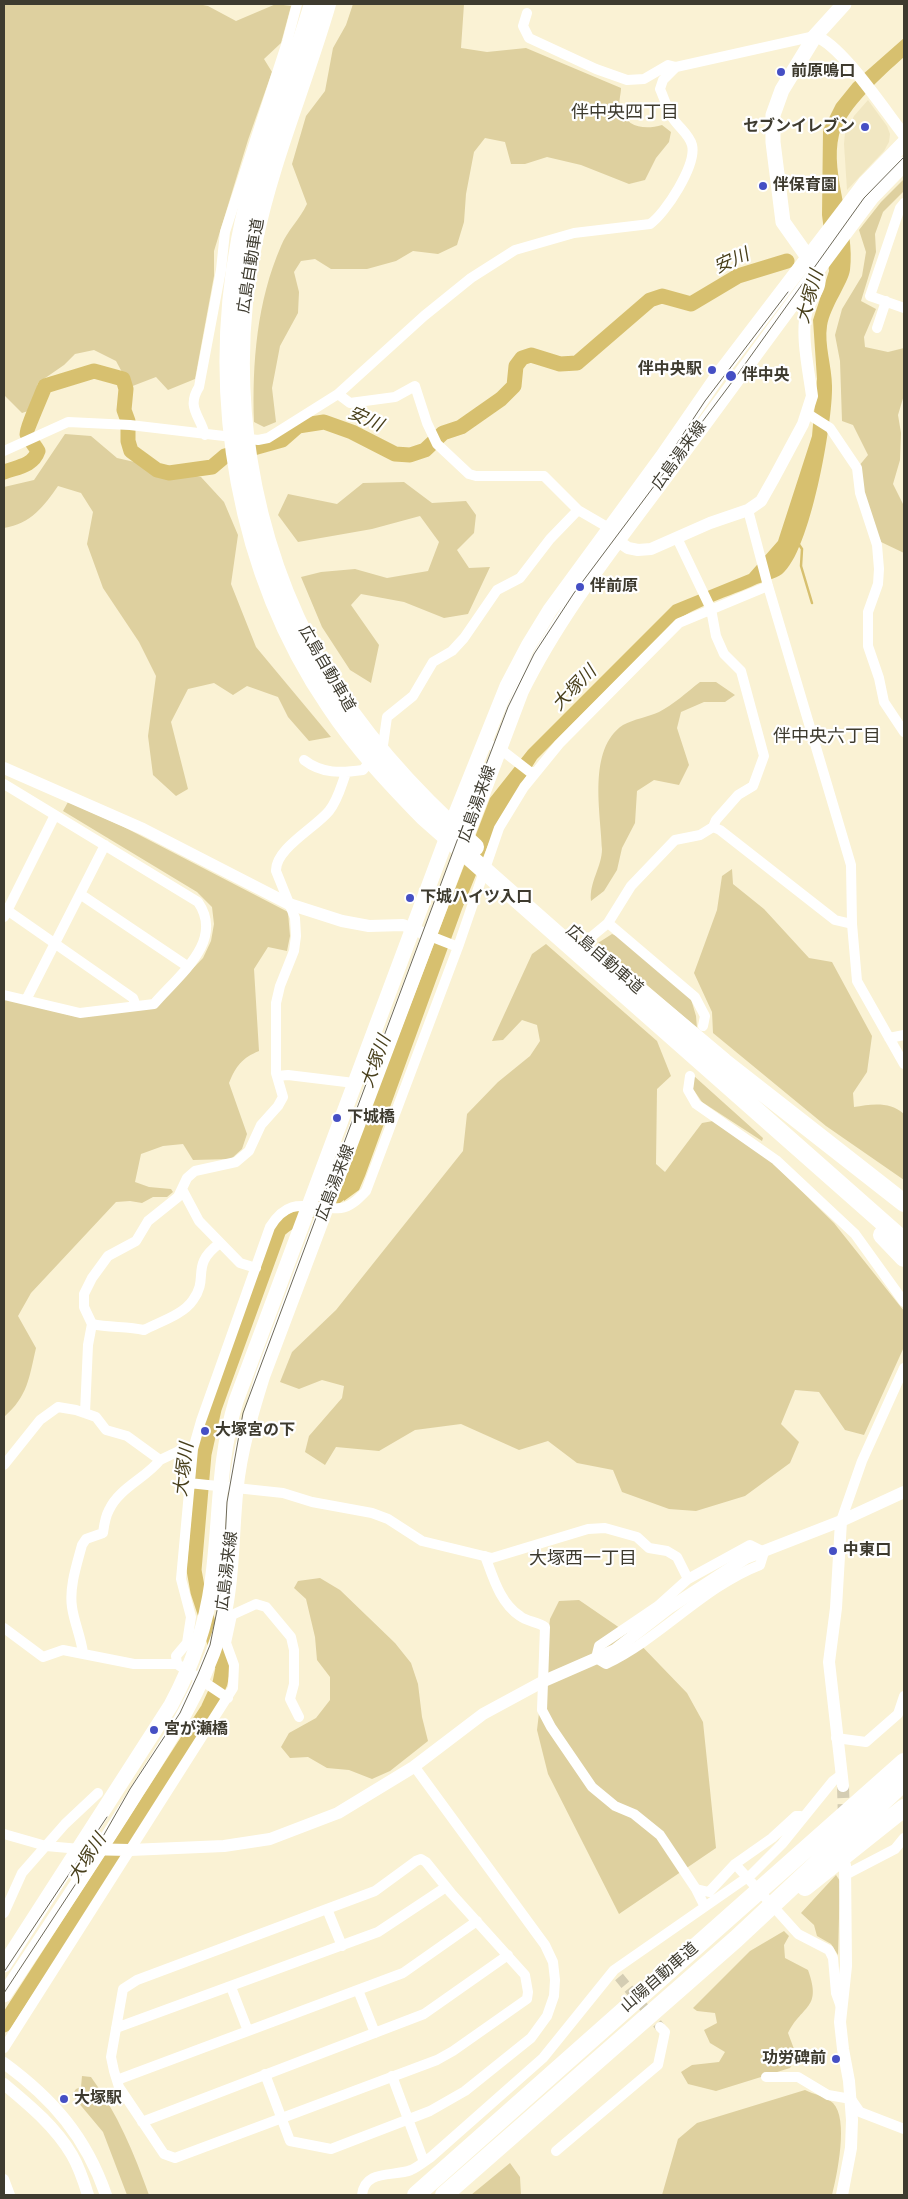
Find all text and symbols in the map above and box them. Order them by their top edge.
place label: 前原鳴口 [791,62,855,82]
marker: 前原鳴口 [775,66,787,78]
district label: 伴中央四丁目 [571,103,679,125]
place label: セブンイレブン [743,117,855,137]
marker: セブンイレブン [859,121,871,133]
place label: 伴保育園 [773,176,837,196]
marker: 伴保育園 [757,180,769,192]
street label: 広島自動車道 [235,217,269,315]
water label: 安川 [711,245,753,279]
water label: 大塚川 [793,268,829,326]
place label: 伴中央駅 [638,360,702,380]
marker: 伴中央駅 [706,364,718,376]
place label: 伴中央 [742,366,790,386]
marker: 伴中央 [724,369,738,383]
water label: 安川 [344,403,386,437]
street label: 広島湯来線 [649,418,711,494]
place label: 伴前原 [590,577,638,597]
marker: 伴前原 [574,581,586,593]
street label: 広島自動車道 [294,623,358,715]
water label: 大塚川 [548,662,602,716]
district label: 伴中央六丁目 [773,727,881,749]
street label: 広島湯来線 [455,763,501,845]
place label: 下城ハイツ入口 [420,888,532,908]
marker: 下城ハイツ入口 [404,892,416,904]
street label: 広島自動車道 [561,921,647,999]
water label: 大塚川 [358,1033,396,1091]
place label: 下城橋 [347,1108,395,1128]
marker: 下城橋 [331,1112,343,1124]
street label: 広島湯来線 [313,1142,359,1224]
place label: 大塚宮の下 [215,1421,295,1441]
marker: 大塚宮の下 [199,1425,211,1437]
water label: 大塚川 [171,1442,199,1498]
street label: 広島湯来線 [214,1530,242,1612]
place label: 中東口 [843,1541,891,1561]
marker: 中東口 [827,1545,839,1557]
district label: 大塚西一丁目 [529,1549,637,1571]
place label: 宮が瀬橋 [164,1720,228,1740]
marker: 宮が瀬橋 [148,1724,160,1736]
water label: 大塚川 [64,1830,112,1888]
street label: 山陽自動車道 [617,1939,703,2017]
place label: 功労碑前 [762,2049,826,2069]
marker: 功労碑前 [830,2053,842,2065]
place label: 大塚駅 [74,2089,122,2109]
marker: 大塚駅 [58,2093,70,2105]

